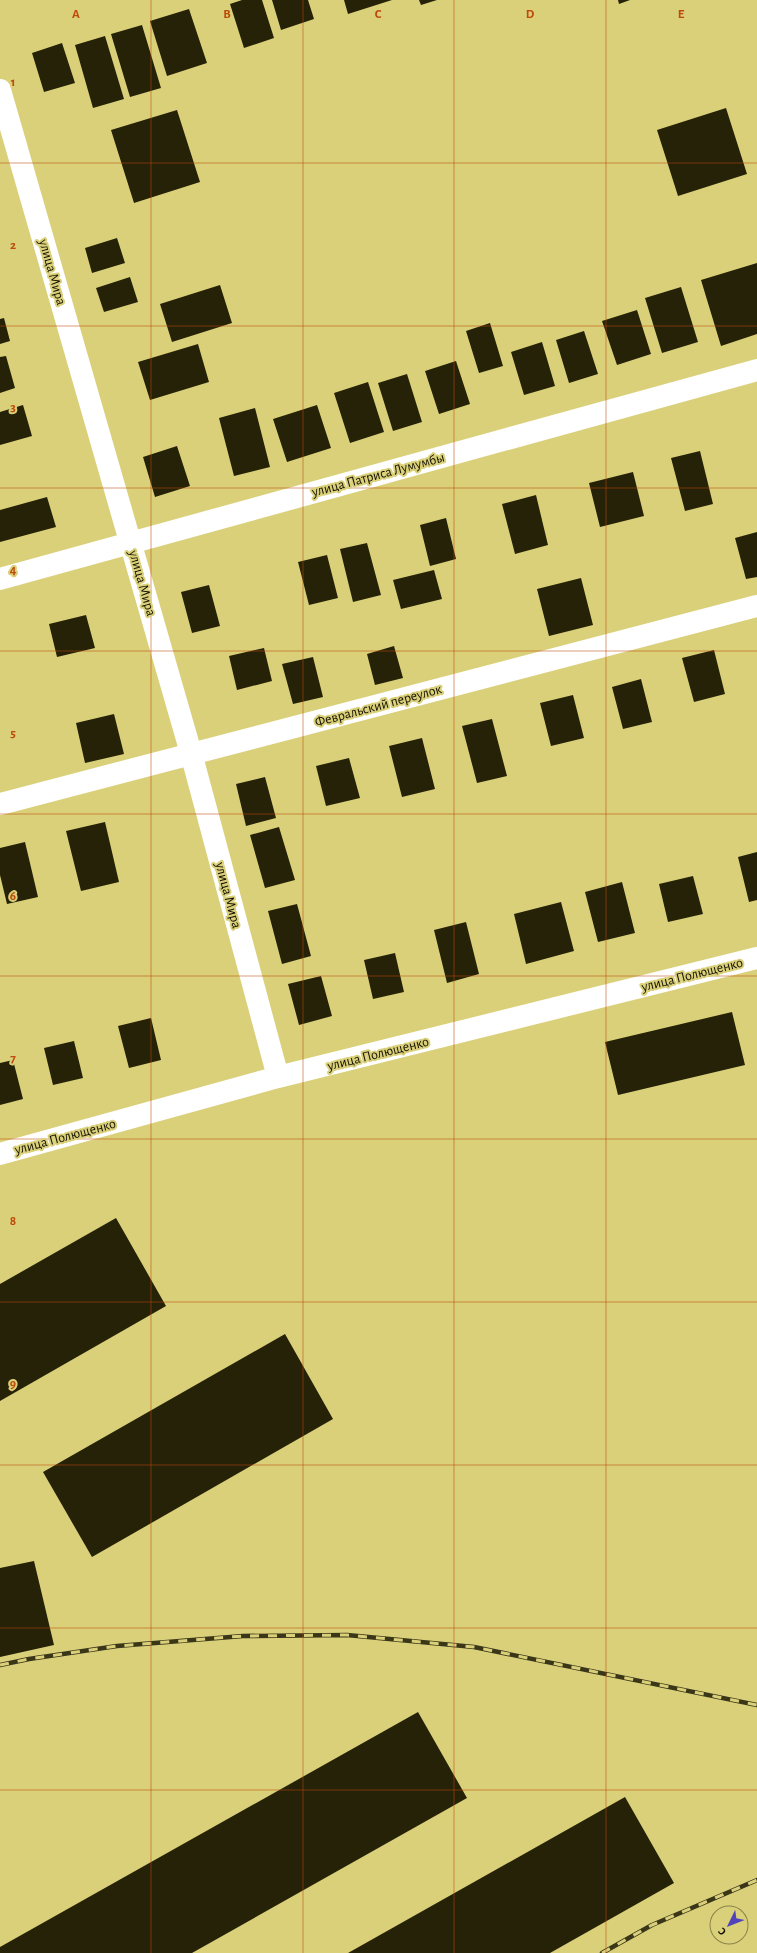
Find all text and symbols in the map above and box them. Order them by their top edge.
text: A [72,8,80,21]
text: B [223,8,231,21]
text: C [375,8,382,21]
text: D [526,8,535,21]
text: E [678,8,685,21]
text: 1 [11,76,15,89]
street label: улица Мира [36,237,68,307]
text: 2 [10,239,16,252]
text: 3 [10,401,16,414]
street label: улица Патриса Лумумбы [309,451,446,500]
street label: улица Мира [126,548,158,618]
text: 4 [10,564,17,577]
street label: Февральский переулок [313,682,444,730]
text: 5 [10,727,16,740]
street label: улица Мира [212,860,244,930]
text: 6 [10,890,16,903]
street label: улица Полющенко [639,956,745,995]
street label: улица Полющенко [325,1035,431,1074]
text: 7 [10,1052,16,1065]
street label: улица Полющенко [12,1117,118,1157]
text: 8 [10,1215,16,1228]
text: 9 [10,1378,16,1391]
north arrow [709,1905,749,1945]
text: С [716,1925,728,1937]

